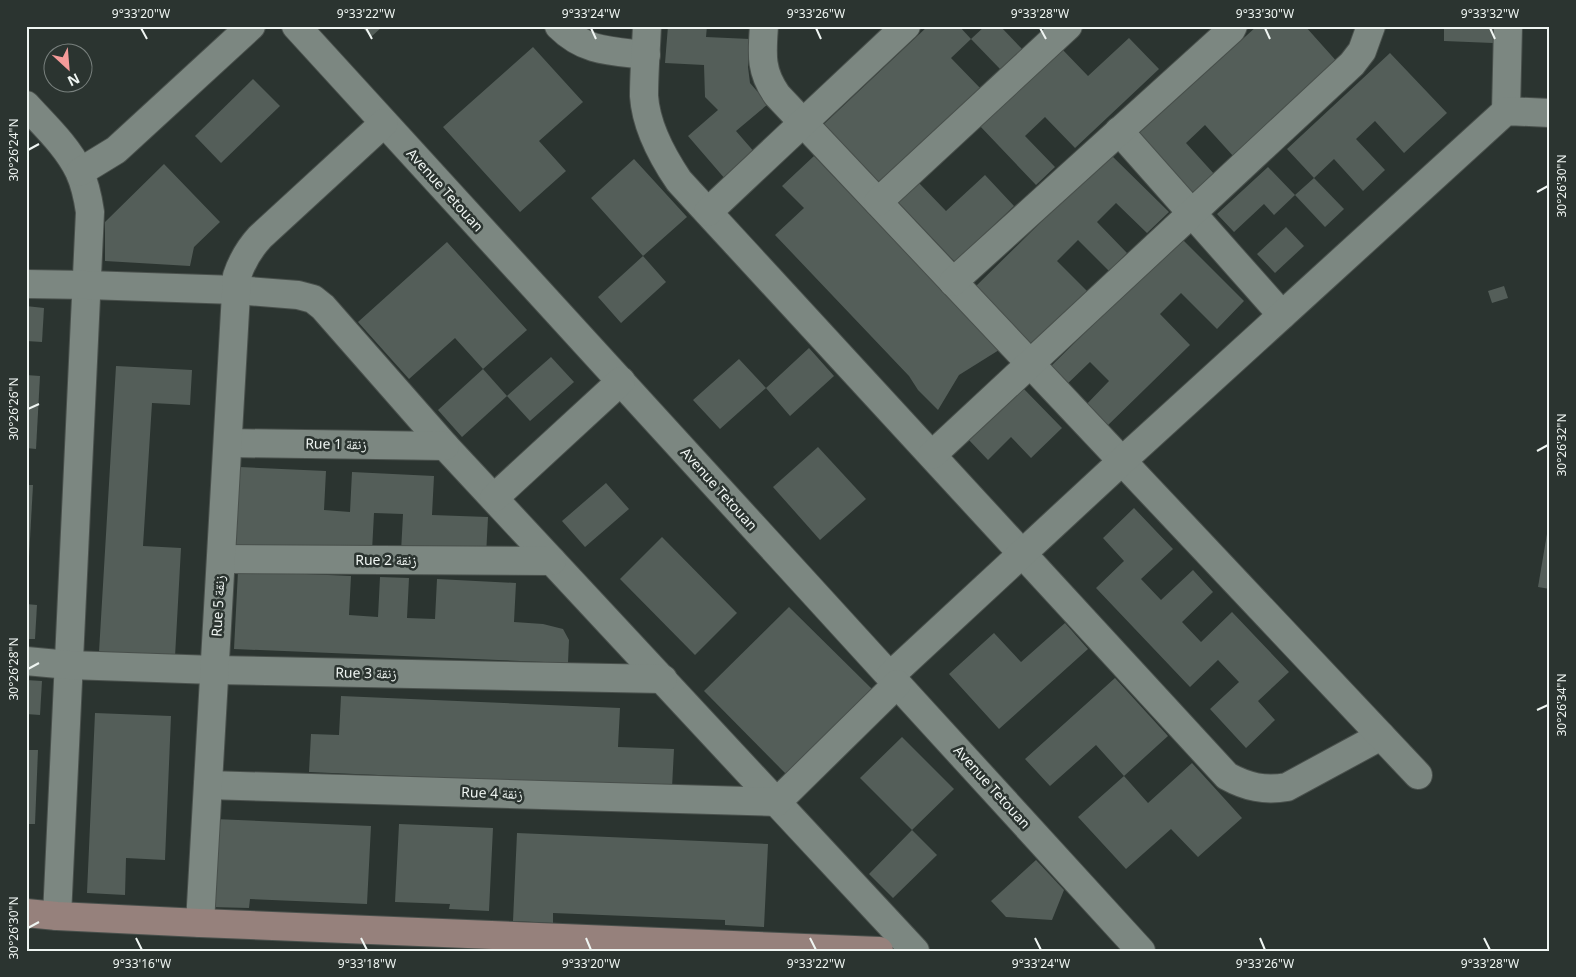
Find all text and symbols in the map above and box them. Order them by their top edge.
text: 9°33'20"W [112,5,170,22]
text: 9°33'22"W [337,5,395,22]
text: 9°33'24"W [562,5,620,22]
text: 9°33'26"W [787,5,845,22]
text: 9°33'28"W [1011,5,1069,22]
text: 9°33'30"W [1236,5,1294,22]
text: 9°33'32"W [1461,5,1519,22]
north arrow [42,42,92,92]
text: N [65,69,83,91]
text: 30°26'24"N [5,118,22,182]
street label: Avenue Tetouan [403,144,488,235]
text: 30°26'30"N [1553,154,1570,218]
text: 30°26'26"N [5,377,22,441]
text: 30°26'32"N [1553,413,1570,477]
street label: Rue 1 زنقة [305,433,367,454]
street label: Avenue Tetouan [677,443,762,534]
street label: Rue 2 زنقة [355,550,417,569]
street label: Rue 5 زنقة [206,575,229,637]
text: 30°26'28"N [5,637,22,701]
street label: Rue 3 زنقة [335,662,397,683]
text: 30°26'34"N [1553,673,1570,737]
street label: Avenue Tetouan [950,741,1035,832]
street label: Rue 4 زنقة [461,782,523,803]
text: 30°26'30"N [5,896,22,960]
text: 9°33'16"W [113,955,171,972]
text: 9°33'18"W [338,955,396,972]
text: 9°33'20"W [562,955,620,972]
text: 9°33'22"W [787,955,845,972]
text: 9°33'24"W [1012,955,1070,972]
text: 9°33'26"W [1236,955,1294,972]
text: 9°33'28"W [1461,955,1519,972]

